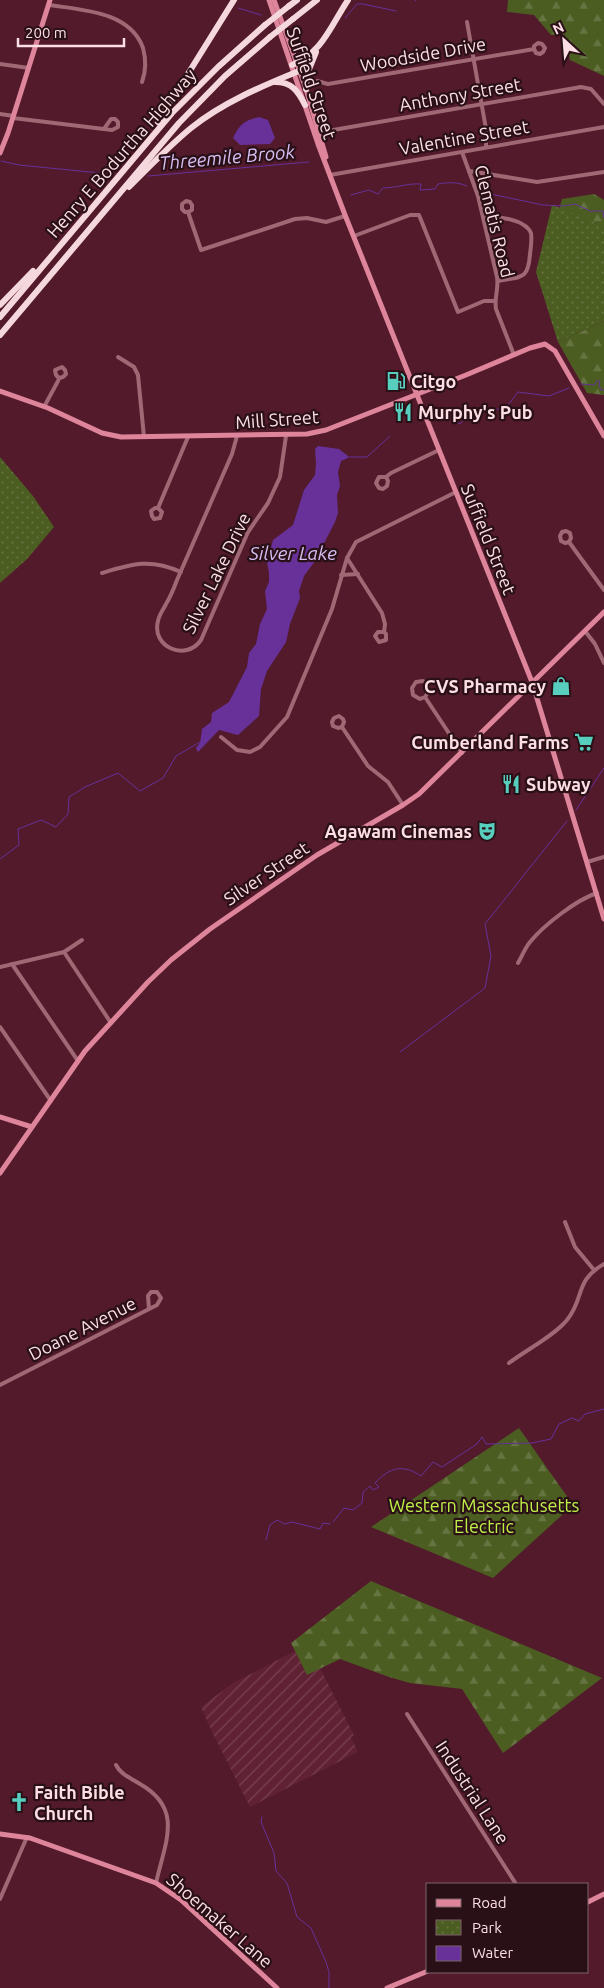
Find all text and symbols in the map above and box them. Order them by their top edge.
scale bar [18,15,124,47]
north arrow [539,15,589,65]
text: N [550,19,567,38]
text: 200 m [25,24,67,41]
street label: Suffield Street [283,24,341,142]
street label: Woodside Drive [359,33,487,75]
street label: Henry E Bodurtha Highway [42,64,200,241]
street label: Anthony Street [398,73,522,115]
street label: Valentine Street [398,116,530,158]
water label: Threemile Brook [158,140,296,174]
street label: Clematis Road [471,163,519,279]
fuel station icon: Citgo [385,370,407,392]
place label: Citgo [411,371,456,391]
restaurant icon: Murphy's Pub [392,401,414,423]
place label: Murphy's Pub [418,402,532,422]
street label: Mill Street [234,406,320,432]
street label: Suffield Street [458,481,520,597]
street label: Silver Lake Drive [178,509,254,637]
water label: Silver Lake [248,542,337,564]
shop icon: CVS Pharmacy [550,675,572,697]
place label: CVS Pharmacy [424,676,546,696]
supermarket icon: Cumberland Farms [573,731,595,753]
place label: Cumberland Farms [411,732,569,752]
restaurant icon: Subway [500,773,522,795]
place label: Subway [526,774,591,794]
theatre icon: Agawam Cinemas [476,820,498,842]
place label: Agawam Cinemas [325,821,472,841]
street label: Silver Street [220,837,312,909]
street label: Doane Avenue [25,1292,139,1364]
park label: Western Massachusetts Electric [389,1495,580,1536]
street label: Industrial Lane [432,1737,514,1847]
place label: Faith Bible Church [34,1782,125,1823]
church icon: Faith Bible Church [8,1791,30,1813]
street label: Shoemaker Lane [163,1869,277,1971]
legend [426,1883,589,1973]
text: Road [472,1894,507,1911]
text: Park [472,1919,502,1936]
text: Water [472,1944,513,1961]

